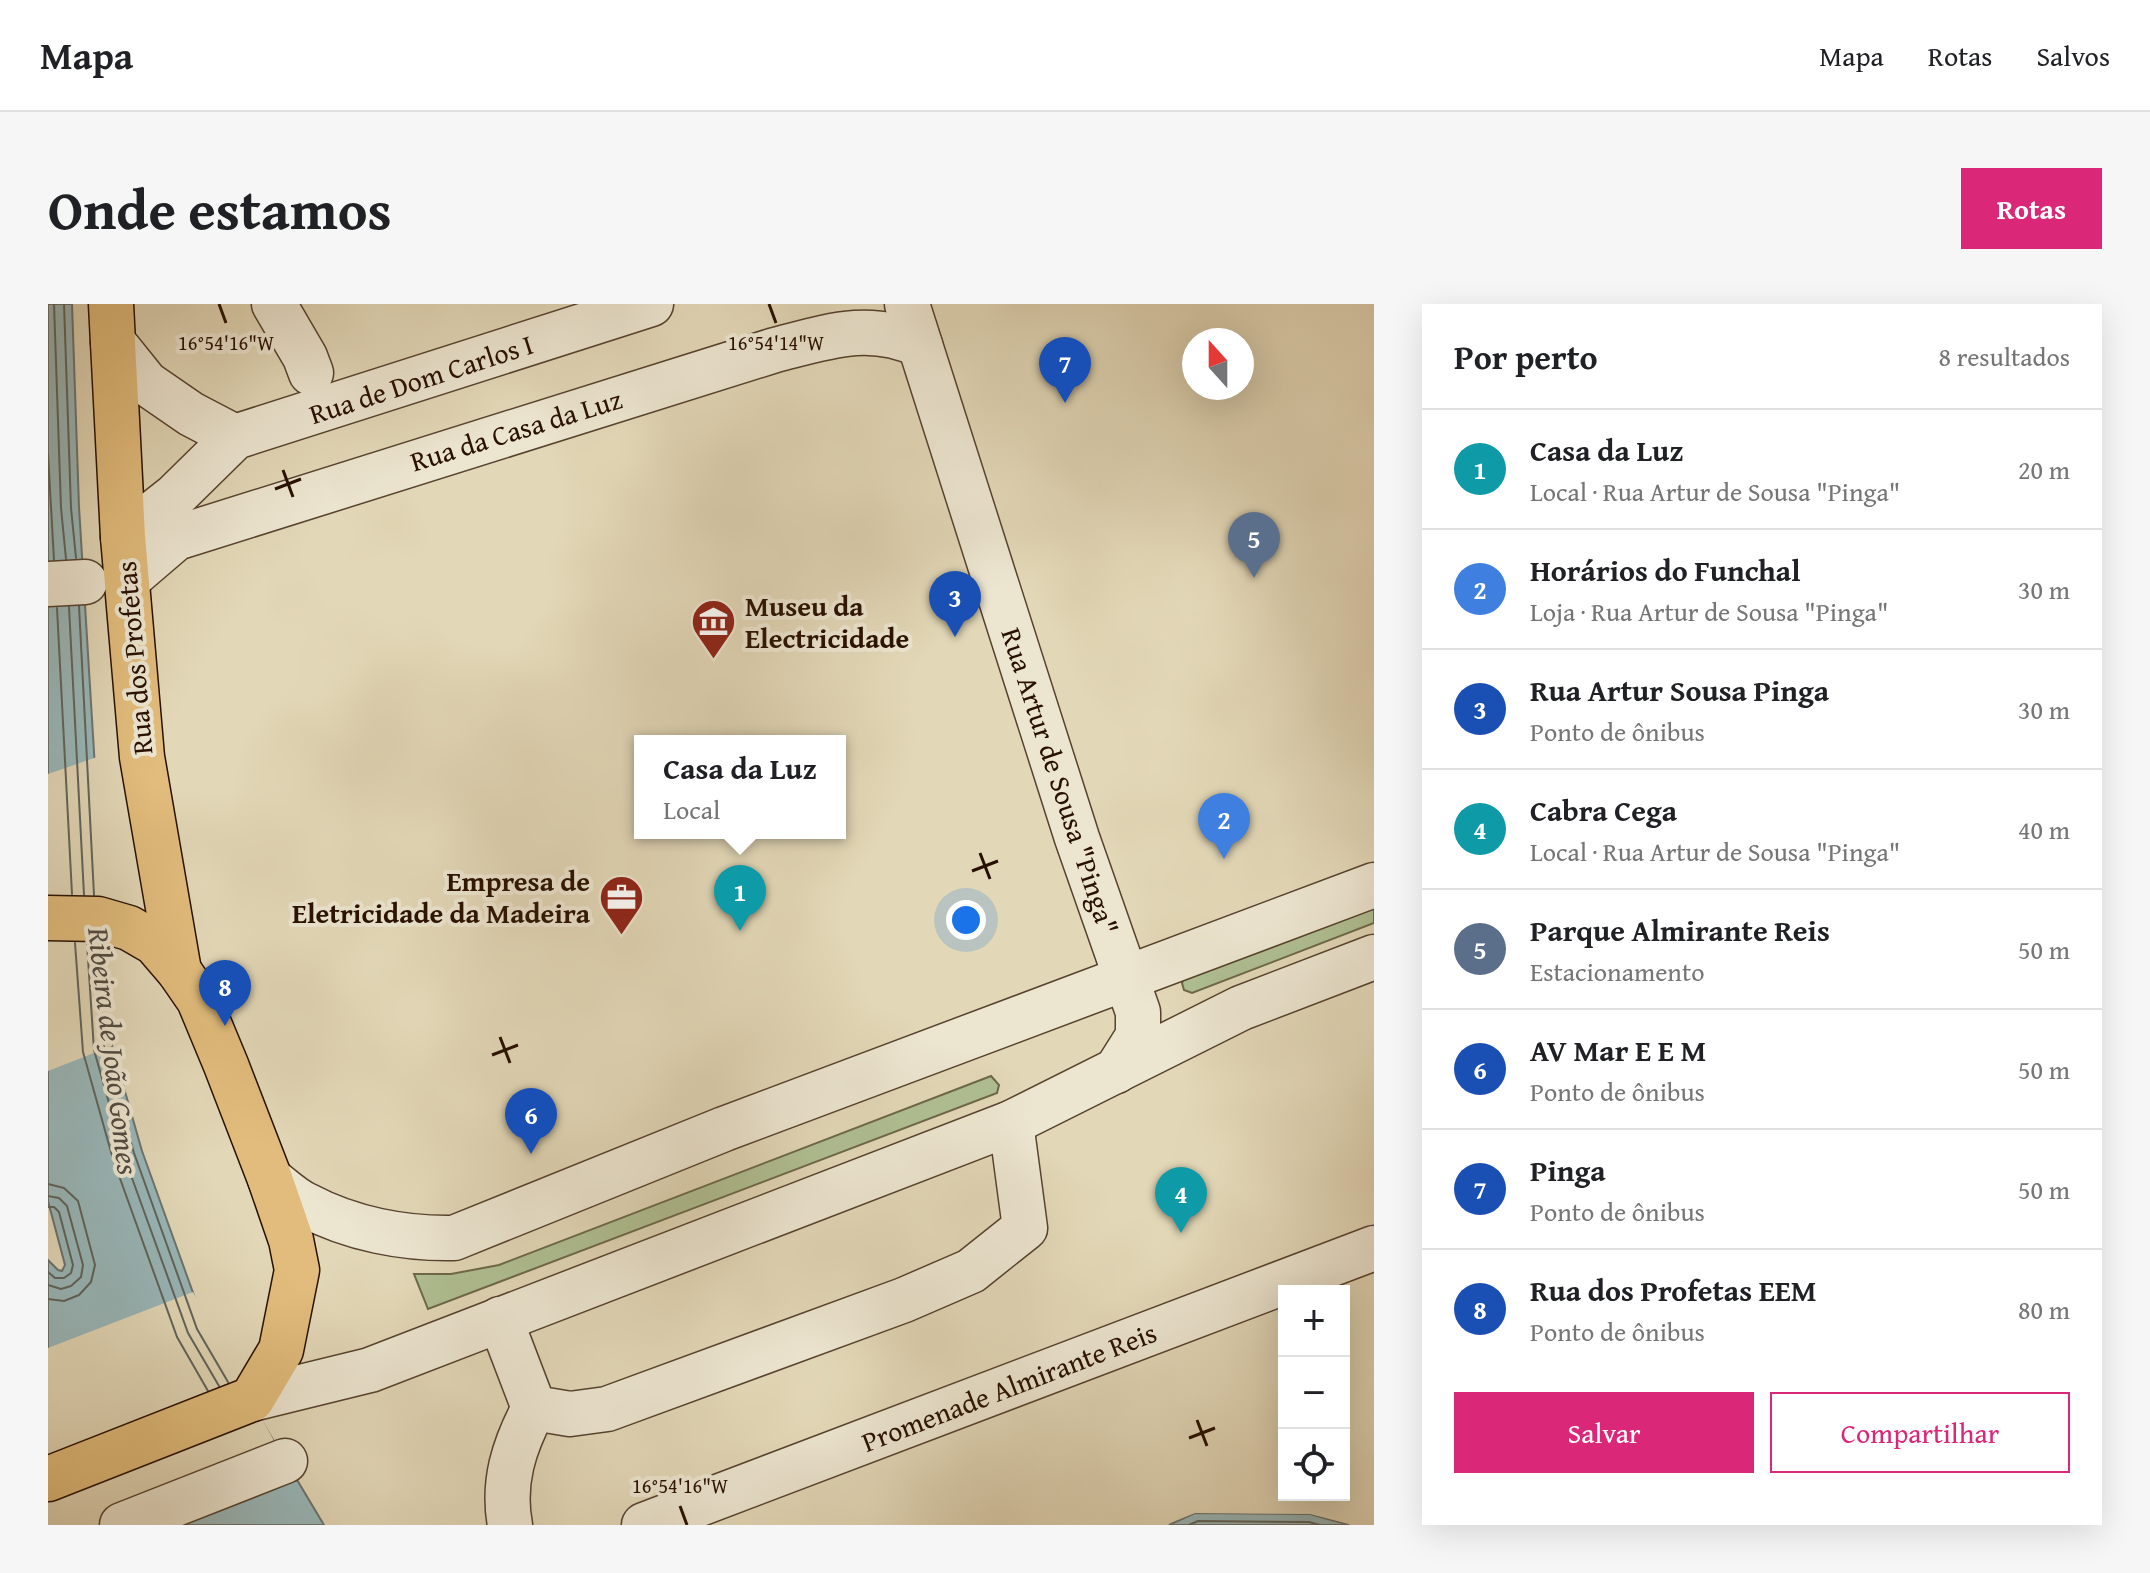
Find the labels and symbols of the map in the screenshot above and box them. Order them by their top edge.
street label: Rua de Dom Carlos I [304,323,538,434]
text: 16°54'16"W [178,328,274,357]
text: 16°54'14"W [728,328,824,357]
north arrow [1182,328,1254,400]
pin: 7 [1039,337,1091,403]
street label: Rua da Casa da Luz [405,378,627,481]
pin: 5 [1228,512,1280,578]
street label: Rua dos Profetas [105,560,162,756]
pin: 3 [929,571,981,637]
place label: Museu da Electricidade [745,585,909,658]
museum icon: Museu da Electricidade [690,598,738,661]
street label: Rua Artur de Sousa "Pinga" [992,622,1129,939]
pin: 2 [1198,793,1250,859]
place label: Empresa de Eletricidade da Madeira [292,860,591,933]
pin: 1 [714,865,766,931]
office icon: Empresa de Eletricidade da Madeira [597,873,645,936]
your location [946,900,986,940]
water label: Ribeira de João Gomes [77,924,151,1177]
pin: 8 [199,960,251,1026]
pin: 6 [505,1088,557,1154]
pin: 4 [1155,1167,1207,1233]
street label: Promenade Almirante Reis [855,1311,1162,1462]
text: 16°54'16"W [632,1471,728,1500]

